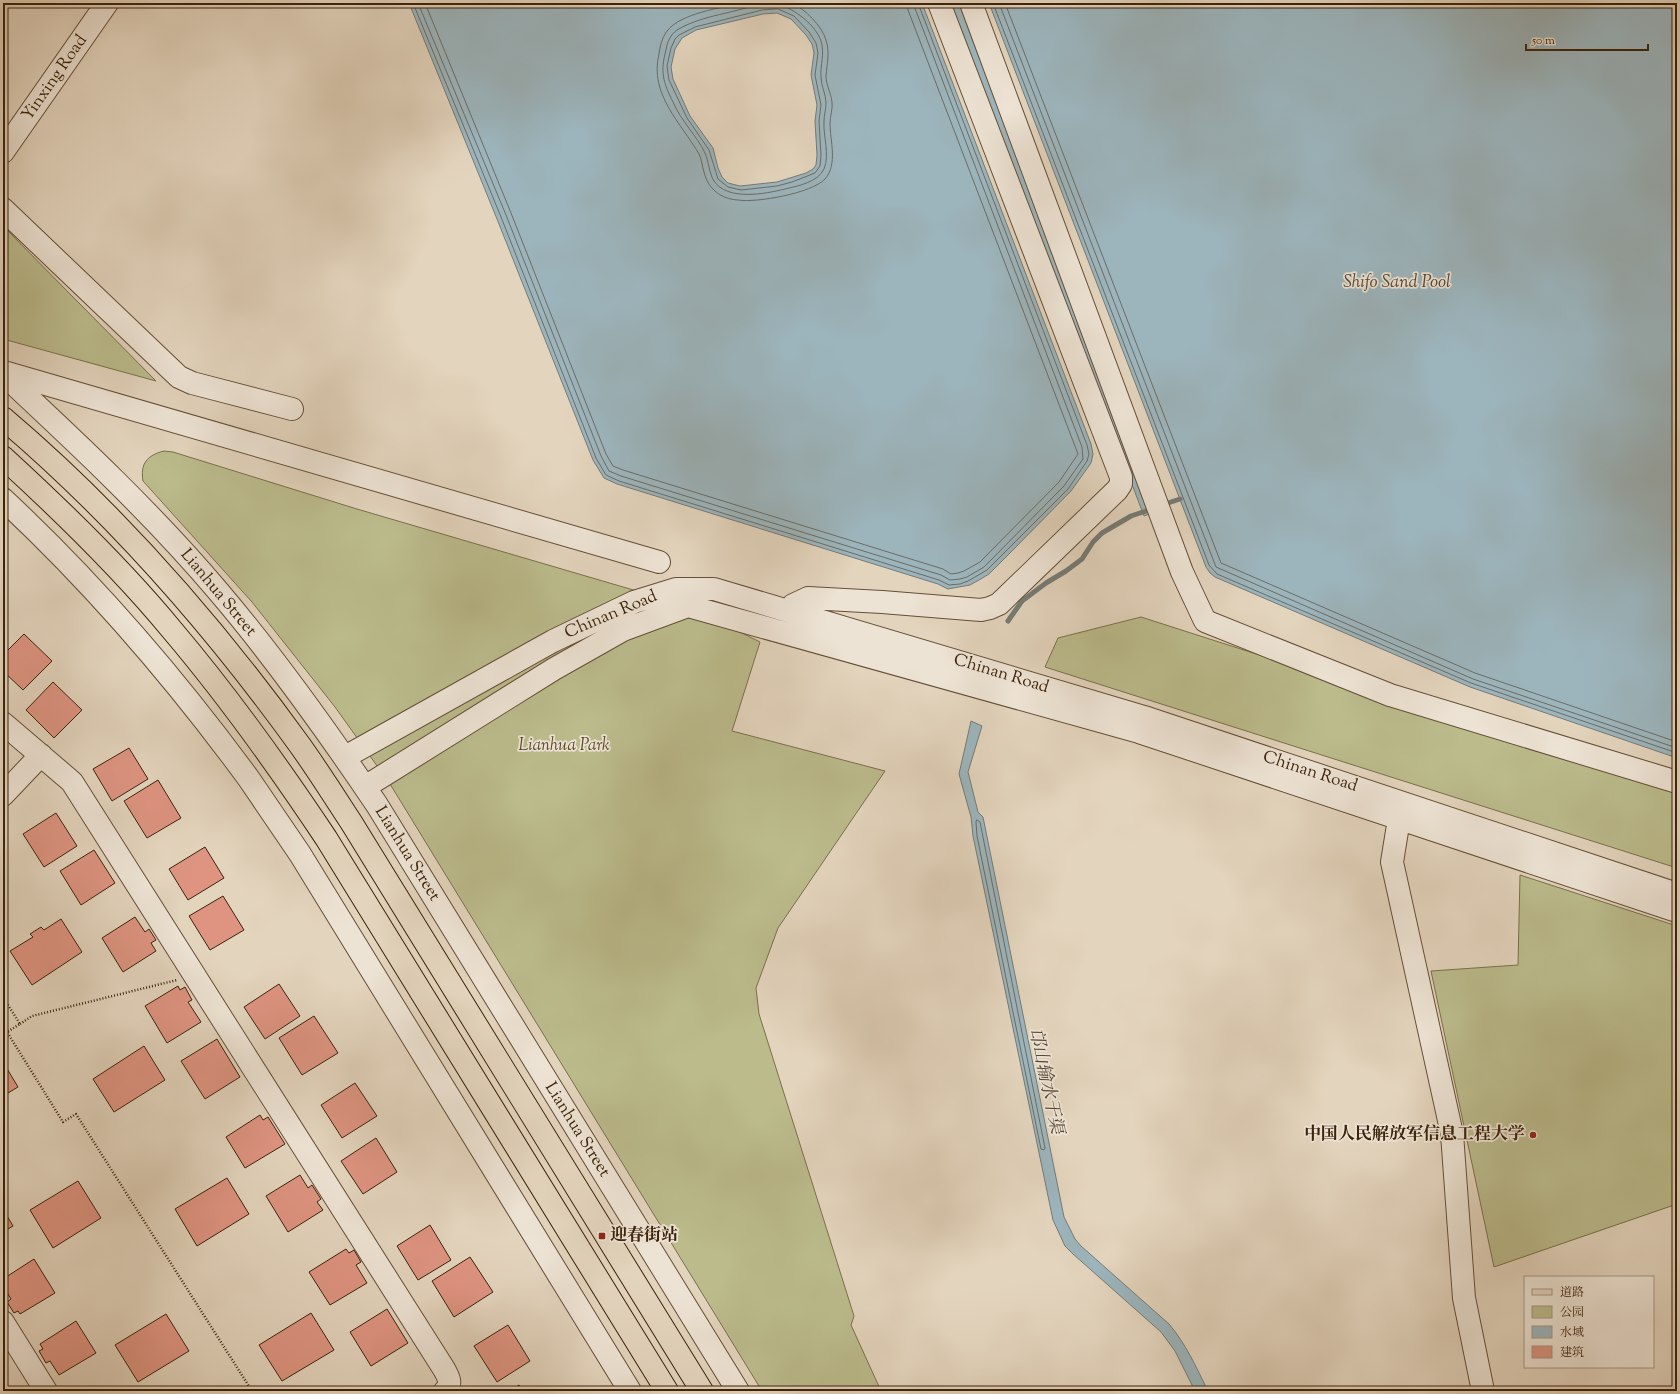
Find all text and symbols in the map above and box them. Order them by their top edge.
scale bar [1526,26,1648,52]
street label: Yinxing Road [16,30,94,126]
text: 50 m [1531,32,1555,50]
water label: Shifo Sand Pool [1343,270,1451,296]
street label: Lianhua Street [174,544,262,642]
street label: Chinan Road [561,585,661,645]
street label: Chinan Road [950,648,1052,700]
park label: Lianhua Park [518,734,610,758]
street label: Chinan Road [1260,745,1361,799]
street label: Lianhua Street [368,802,446,906]
water label: 邙山输水干渠 [1021,1025,1070,1139]
street label: Lianhua Street [538,1078,616,1182]
place label: 中国人民解放军信息工程大学 [1304,1123,1525,1147]
marker: 中国人民解放军信息工程大学 [1528,1130,1538,1140]
place label: 迎春街站 [610,1224,678,1248]
marker: 迎春街站 [597,1231,607,1241]
legend [1524,1276,1654,1368]
text: 道路 [1560,1284,1584,1302]
text: 公园 [1560,1304,1584,1322]
text: 水域 [1560,1324,1584,1342]
text: 建筑 [1560,1344,1584,1362]

